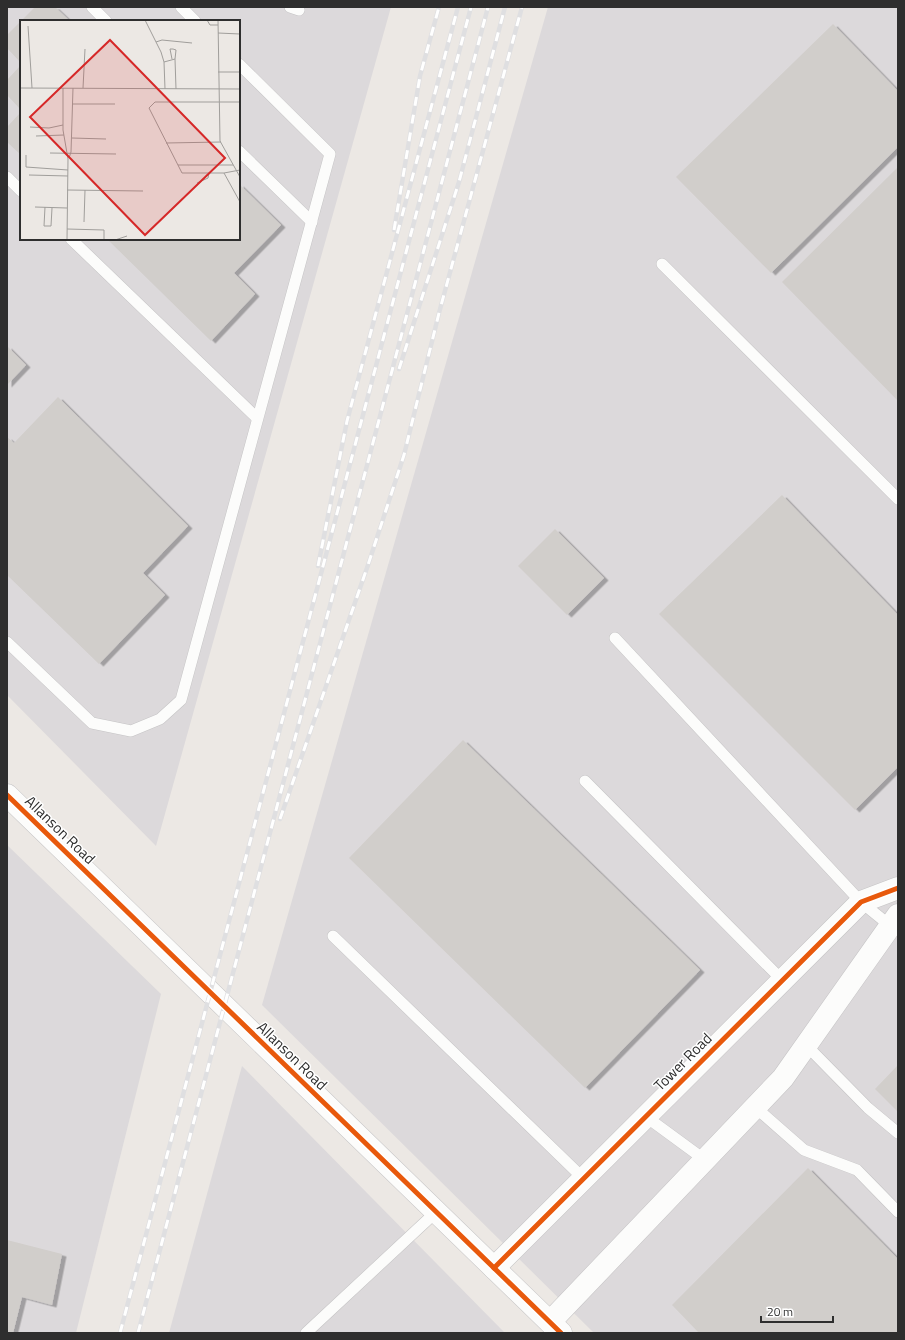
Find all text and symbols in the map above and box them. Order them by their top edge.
inset map [20,20,240,240]
street label: Allanson Road [20,790,101,869]
street label: Allanson Road [252,1016,333,1095]
street label: Tower Road [648,1027,717,1096]
scale bar [761,1298,833,1324]
text: 20 m [767,1302,793,1321]

